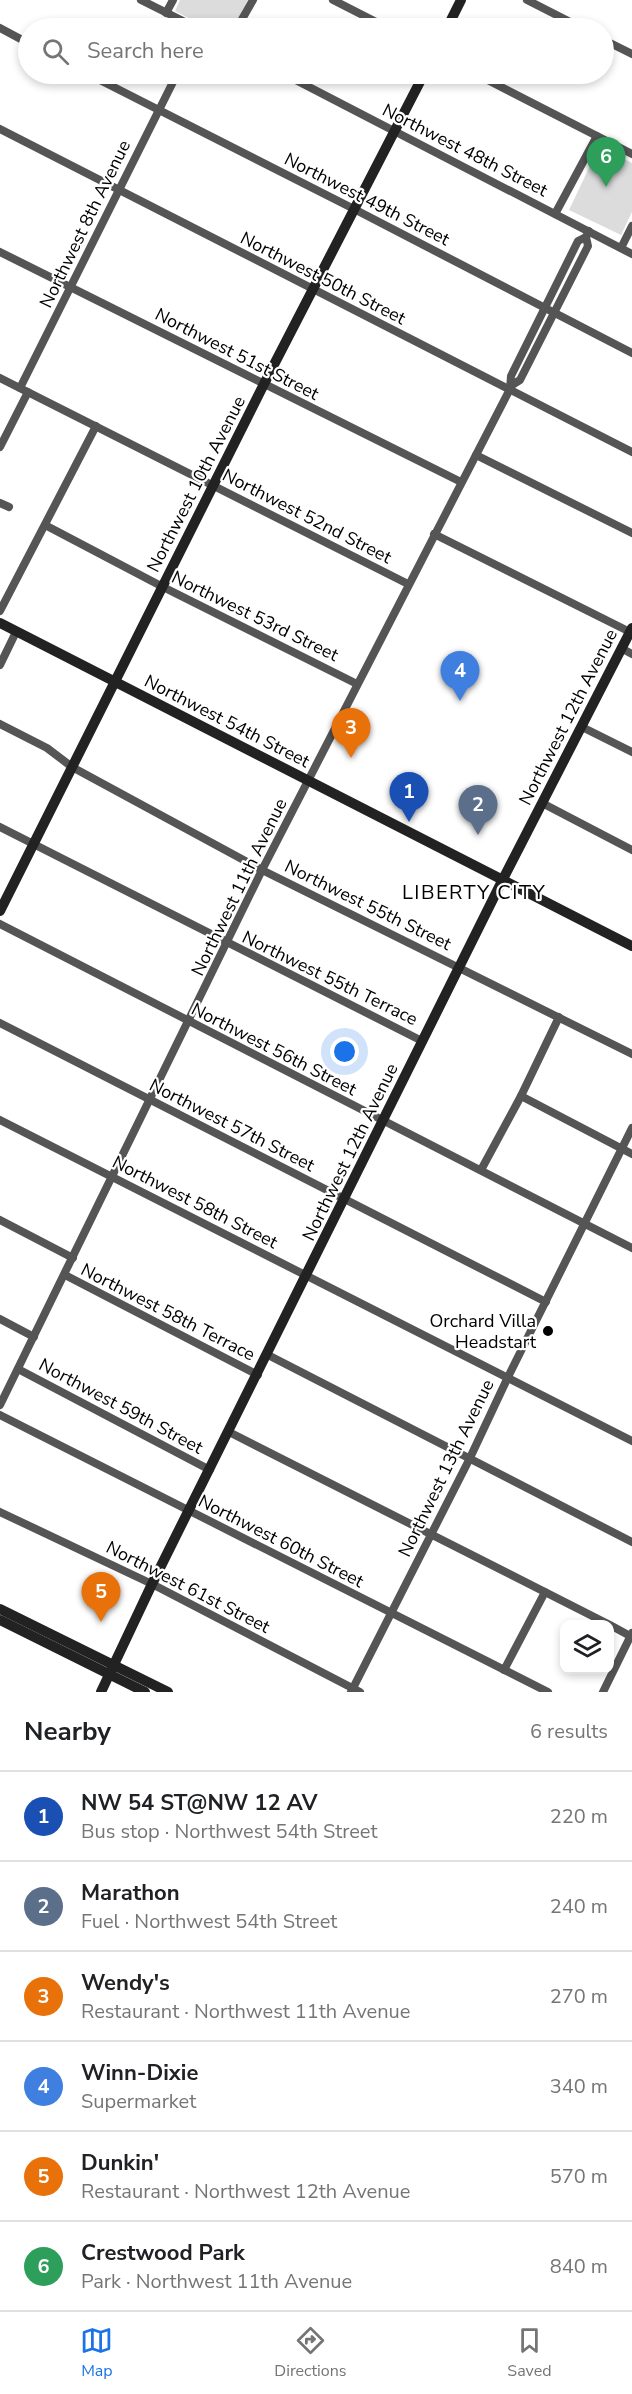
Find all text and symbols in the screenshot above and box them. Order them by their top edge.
search box [18,18,614,84]
icon: search [39,35,72,68]
text: Search here [87,36,204,66]
street label: Northwest 48th Street [378,98,552,202]
street label: Northwest 8th Avenue [34,136,136,312]
pin: 6 [586,138,626,187]
street label: Northwest 49th Street [280,147,454,251]
street label: Northwest 50th Street [236,226,410,330]
street label: Northwest 51st Street [151,302,324,406]
street label: Northwest 10th Avenue [141,392,251,576]
street label: Northwest 52nd Street [218,463,396,569]
street label: Northwest 53rd Street [168,565,343,667]
street label: Northwest 12th Avenue [513,625,623,809]
pin: 4 [440,652,480,701]
street label: Northwest 54th Street [140,669,314,773]
pin: 3 [332,708,370,758]
pin: 1 [390,772,428,822]
pin: 2 [458,786,498,835]
street label: Northwest 11th Avenue [186,794,292,980]
street label: Northwest 55th Street [281,854,456,956]
district label: LIBERTY CITY [402,879,546,906]
street label: Northwest 55th Terrace [238,925,422,1031]
street label: Northwest 56th Street [187,997,361,1101]
your location [330,1037,359,1066]
street label: Northwest 12th Avenue [297,1059,403,1245]
street label: Northwest 57th Street [145,1073,319,1177]
street label: Northwest 58th Street [108,1150,282,1254]
street label: Northwest 58th Terrace [77,1258,259,1366]
place label: Orchard Villa Headstart [430,1309,537,1354]
marker: Orchard Villa Headstart [541,1324,555,1338]
street label: Northwest 59th Street [35,1353,208,1460]
street label: Northwest 13th Avenue [393,1375,499,1561]
street label: Northwest 60th Street [194,1489,368,1593]
street label: Northwest 61st Street [102,1535,275,1639]
pin: 5 [82,1572,120,1622]
map controls [560,1620,614,1674]
button: layers [560,1620,614,1674]
text: Nearby [24,1714,111,1749]
text: 6 results [530,1718,608,1745]
text: NW 54 ST@NW 12 AV [81,1788,317,1818]
text: 1 [38,1803,50,1830]
text: 220 m [550,1803,608,1830]
text: Bus stop · Northwest 54th Street [81,1818,377,1845]
text: Marathon [81,1878,180,1908]
text: 2 [38,1893,50,1920]
text: 240 m [550,1893,608,1920]
text: Fuel · Northwest 54th Street [81,1908,337,1935]
text: Wendy's [81,1968,170,1998]
text: 3 [38,1983,50,2010]
text: 270 m [550,1983,608,2010]
text: Restaurant · Northwest 11th Avenue [81,1998,410,2025]
text: Winn-Dixie [81,2058,198,2088]
text: 4 [38,2073,50,2100]
text: 340 m [550,2073,608,2100]
text: Supermarket [81,2088,196,2115]
text: Dunkin' [81,2148,159,2178]
text: 5 [38,2163,50,2190]
text: 570 m [550,2163,608,2190]
text: Restaurant · Northwest 12th Avenue [81,2178,410,2205]
text: Crestwood Park [81,2238,245,2268]
text: 6 [38,2253,50,2280]
text: 840 m [550,2253,608,2280]
text: Park · Northwest 11th Avenue [81,2268,352,2295]
tab: Map [80,2324,113,2382]
tab: Directions [274,2324,346,2382]
tab: Saved [507,2324,552,2382]

